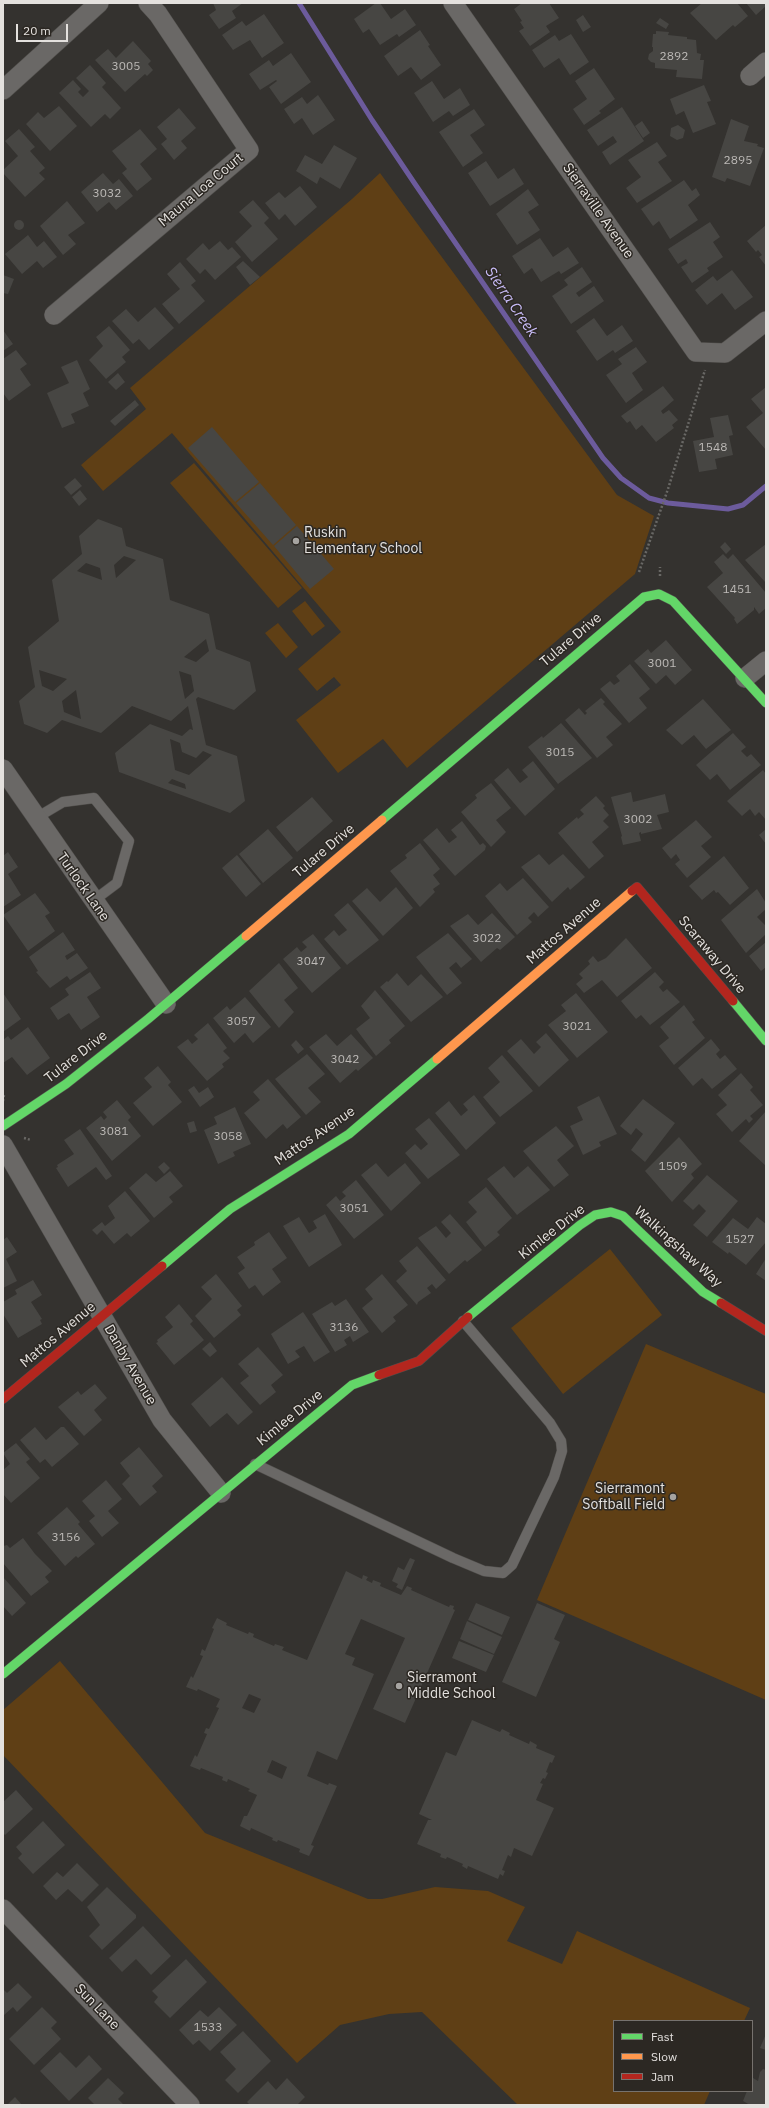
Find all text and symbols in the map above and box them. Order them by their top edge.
scale bar [18,16,70,42]
text: 20 m [23,23,51,38]
house number: 2892 [660,50,688,64]
house number: 3005 [112,60,140,74]
street label: Mauna Loa Court [155,150,247,230]
house number: 2895 [724,154,752,168]
street label: Sierraville Avenue [559,160,637,262]
house number: 3032 [93,187,121,201]
water label: Sierra Creek [481,263,541,341]
house number: 1548 [699,441,727,455]
place label: Ruskin Elementary School [304,525,422,558]
marker: Ruskin Elementary School [291,536,301,546]
house number: 1451 [723,583,751,597]
street label: Tulare Drive [537,609,605,671]
house number: 3001 [648,657,676,671]
house number: 3015 [546,746,574,760]
house number: 3002 [624,813,652,827]
street label: Tulare Drive [290,820,358,882]
street label: Turlock Lane [53,849,113,925]
street label: Mattos Avenue [523,894,605,968]
street label: Scaraway Drive [675,913,749,997]
house number: 3022 [473,932,501,946]
house number: 3047 [297,955,325,969]
house number: 3057 [227,1015,255,1029]
house number: 3021 [563,1020,591,1034]
street label: Tulare Drive [41,1027,111,1087]
house number: 3042 [331,1053,359,1067]
street label: Mattos Avenue [272,1103,358,1169]
house number: 3081 [100,1125,128,1139]
house number: 3058 [214,1130,242,1144]
house number: 1509 [659,1160,687,1174]
street label: Kimlee Drive [515,1201,589,1263]
house number: 3051 [340,1202,368,1216]
street label: Walkingshaw Way [630,1203,726,1291]
house number: 1527 [726,1233,754,1247]
street label: Mattos Avenue [17,1299,99,1371]
house number: 3136 [330,1321,358,1335]
street label: Danby Avenue [100,1322,160,1408]
street label: Kimlee Drive [254,1386,326,1450]
place label: Sierramont Softball Field [582,1481,665,1514]
marker: Sierramont Softball Field [668,1492,678,1502]
house number: 3156 [52,1531,80,1545]
place label: Sierramont Middle School [407,1670,496,1702]
marker: Sierramont Middle School [394,1681,404,1691]
street label: Sun Lane [71,1980,123,2034]
legend [613,2020,753,2092]
house number: 1533 [194,2021,222,2035]
text: Fast [651,2029,674,2044]
text: Slow [651,2049,677,2064]
text: Jam [651,2069,674,2084]

